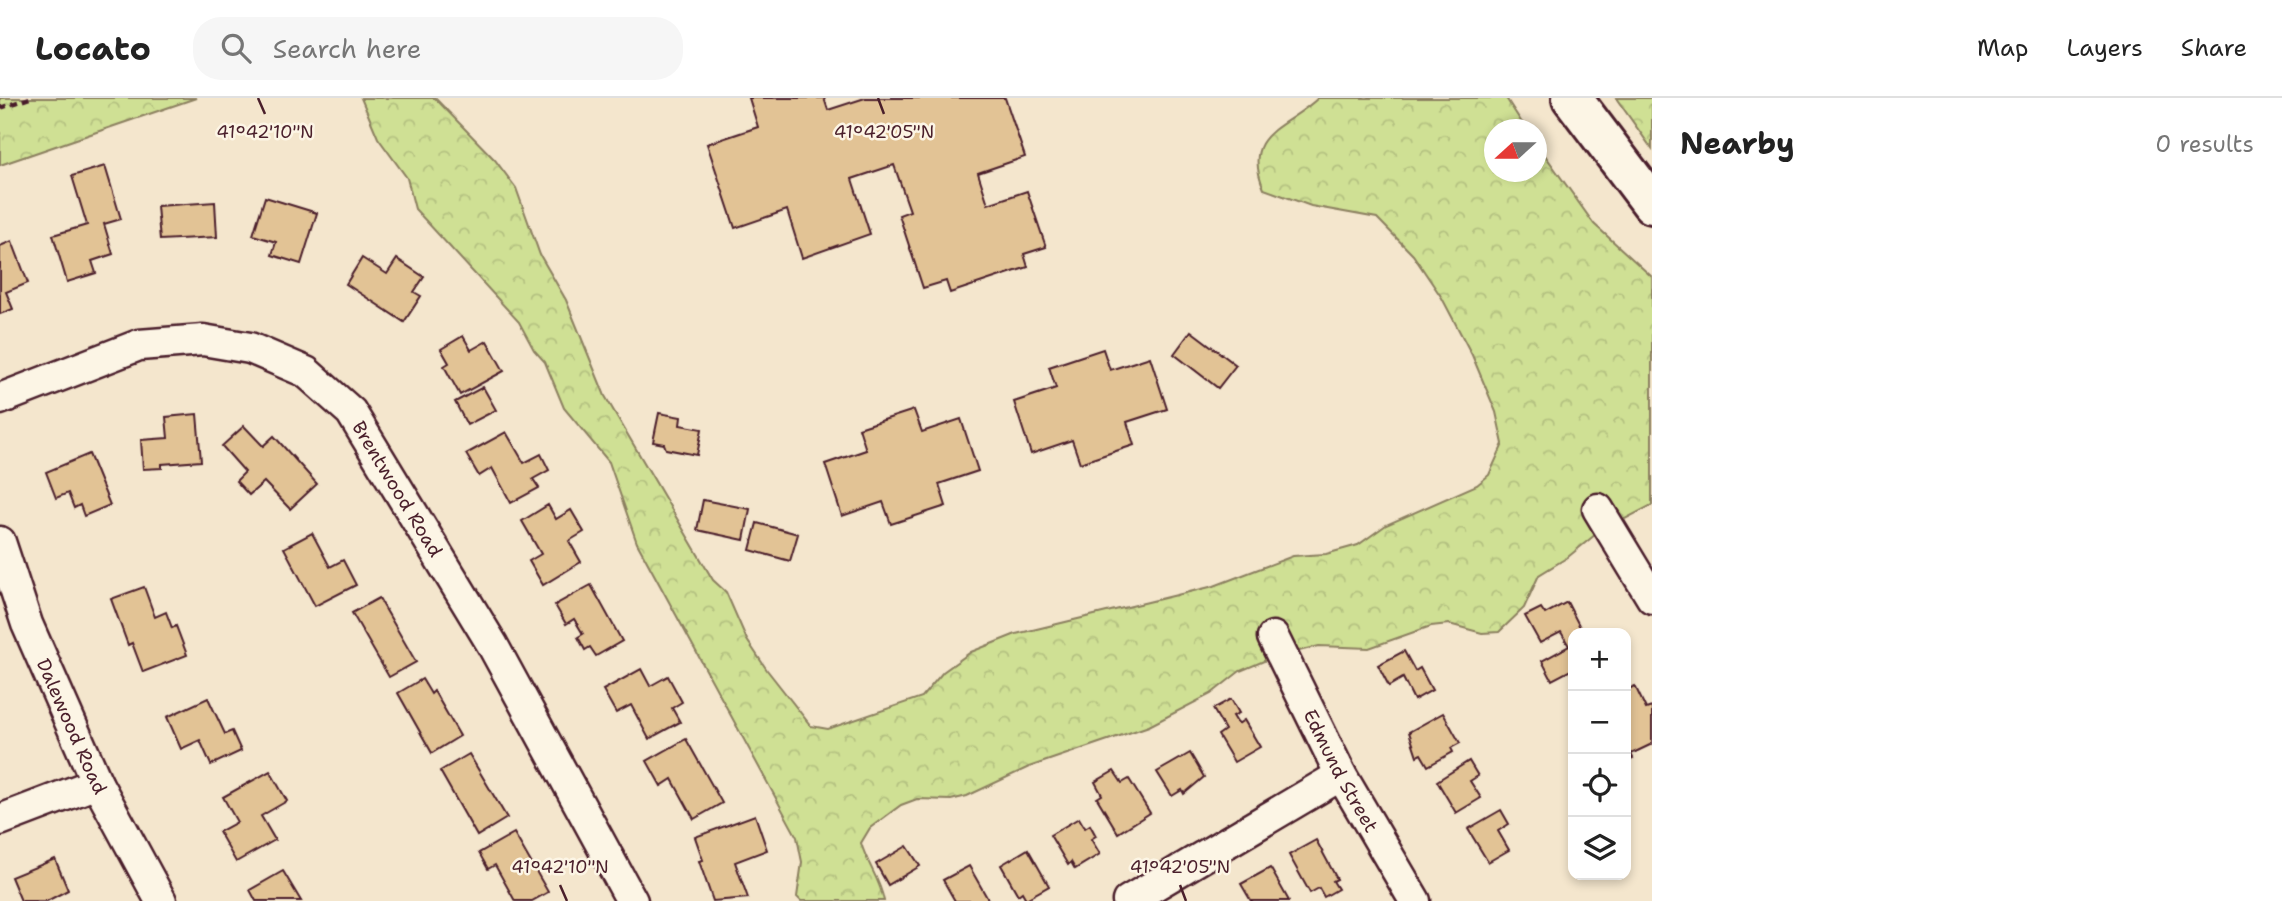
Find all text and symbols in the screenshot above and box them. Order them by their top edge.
search box [193,17,683,80]
text: Locato [35,26,151,71]
icon: search [217,29,255,67]
text: Search here [273,31,421,66]
text: Map [1977,32,2028,64]
text: Layers [2066,32,2143,64]
text: Share [2181,32,2247,64]
north arrow [1484,119,1547,182]
text: 41°42'10"N [216,120,314,144]
text: 41°42'05"N [834,120,934,144]
text: Nearby [1680,123,1795,164]
text: 0 results [2155,129,2254,159]
street label: Brentwood Road [347,416,449,562]
map controls [1568,628,1631,880]
button: + [1568,628,1631,691]
street label: Dalewood Road [31,655,113,798]
button: − [1568,691,1631,754]
street label: Edmund Street [1298,705,1384,837]
button: locate [1568,754,1631,817]
button: layers [1568,817,1631,880]
text: 41°42'10"N [511,855,609,879]
text: 41°42'05"N [1130,855,1230,879]

